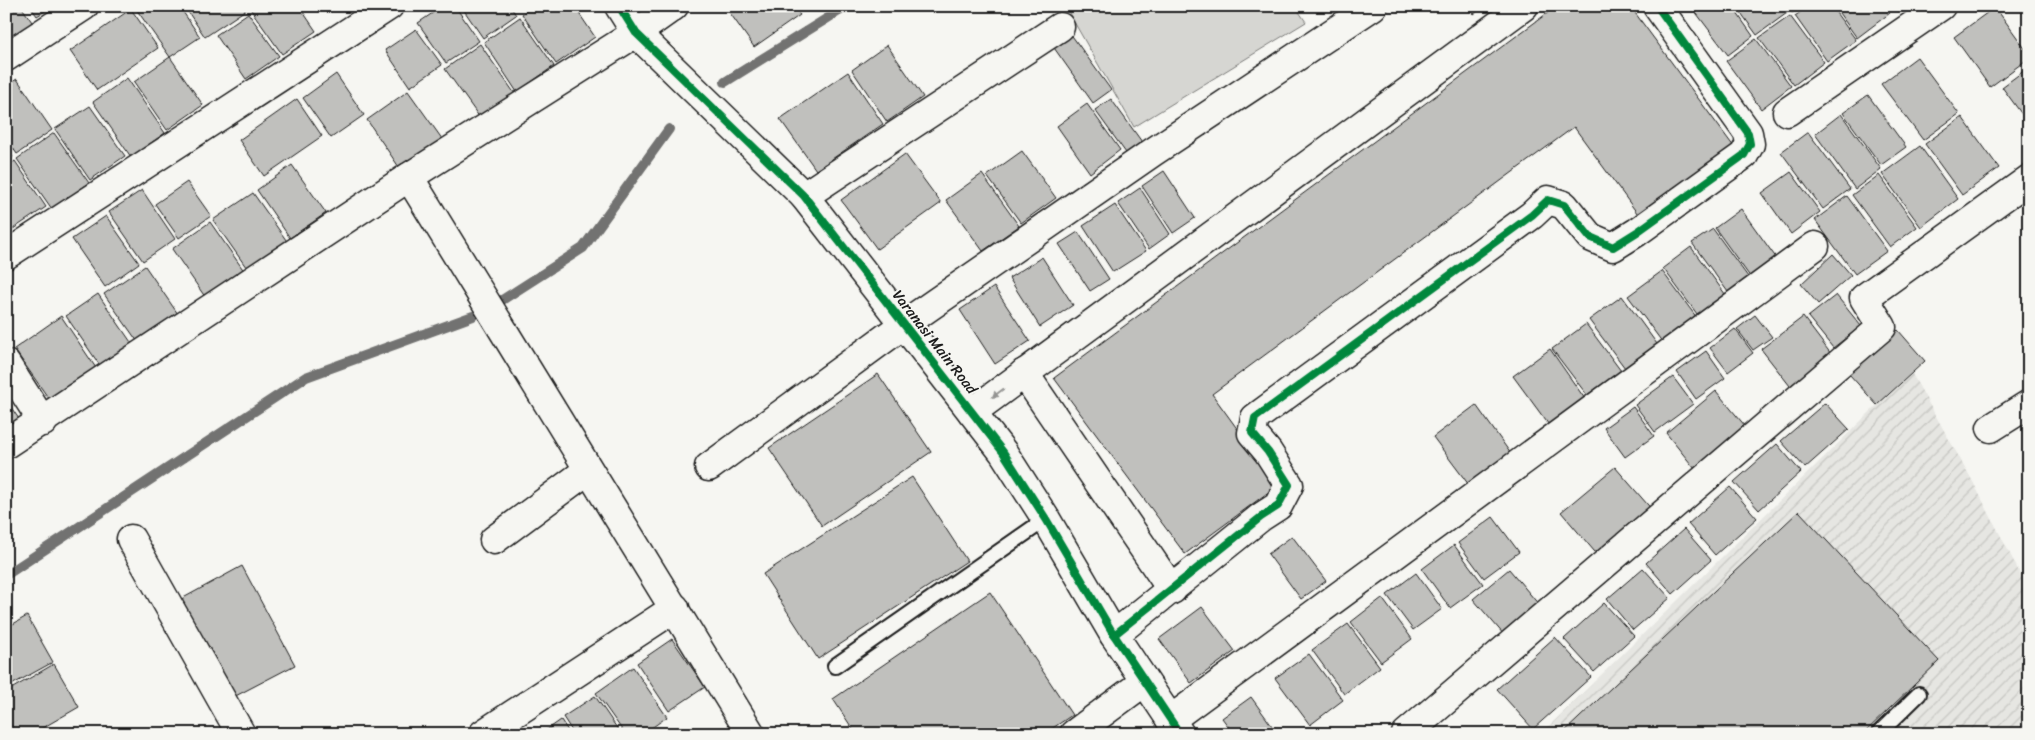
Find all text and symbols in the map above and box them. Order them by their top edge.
street label: Varanasi Main Road [886,284,985,401]
one-way arrow [992,387,1005,398]

